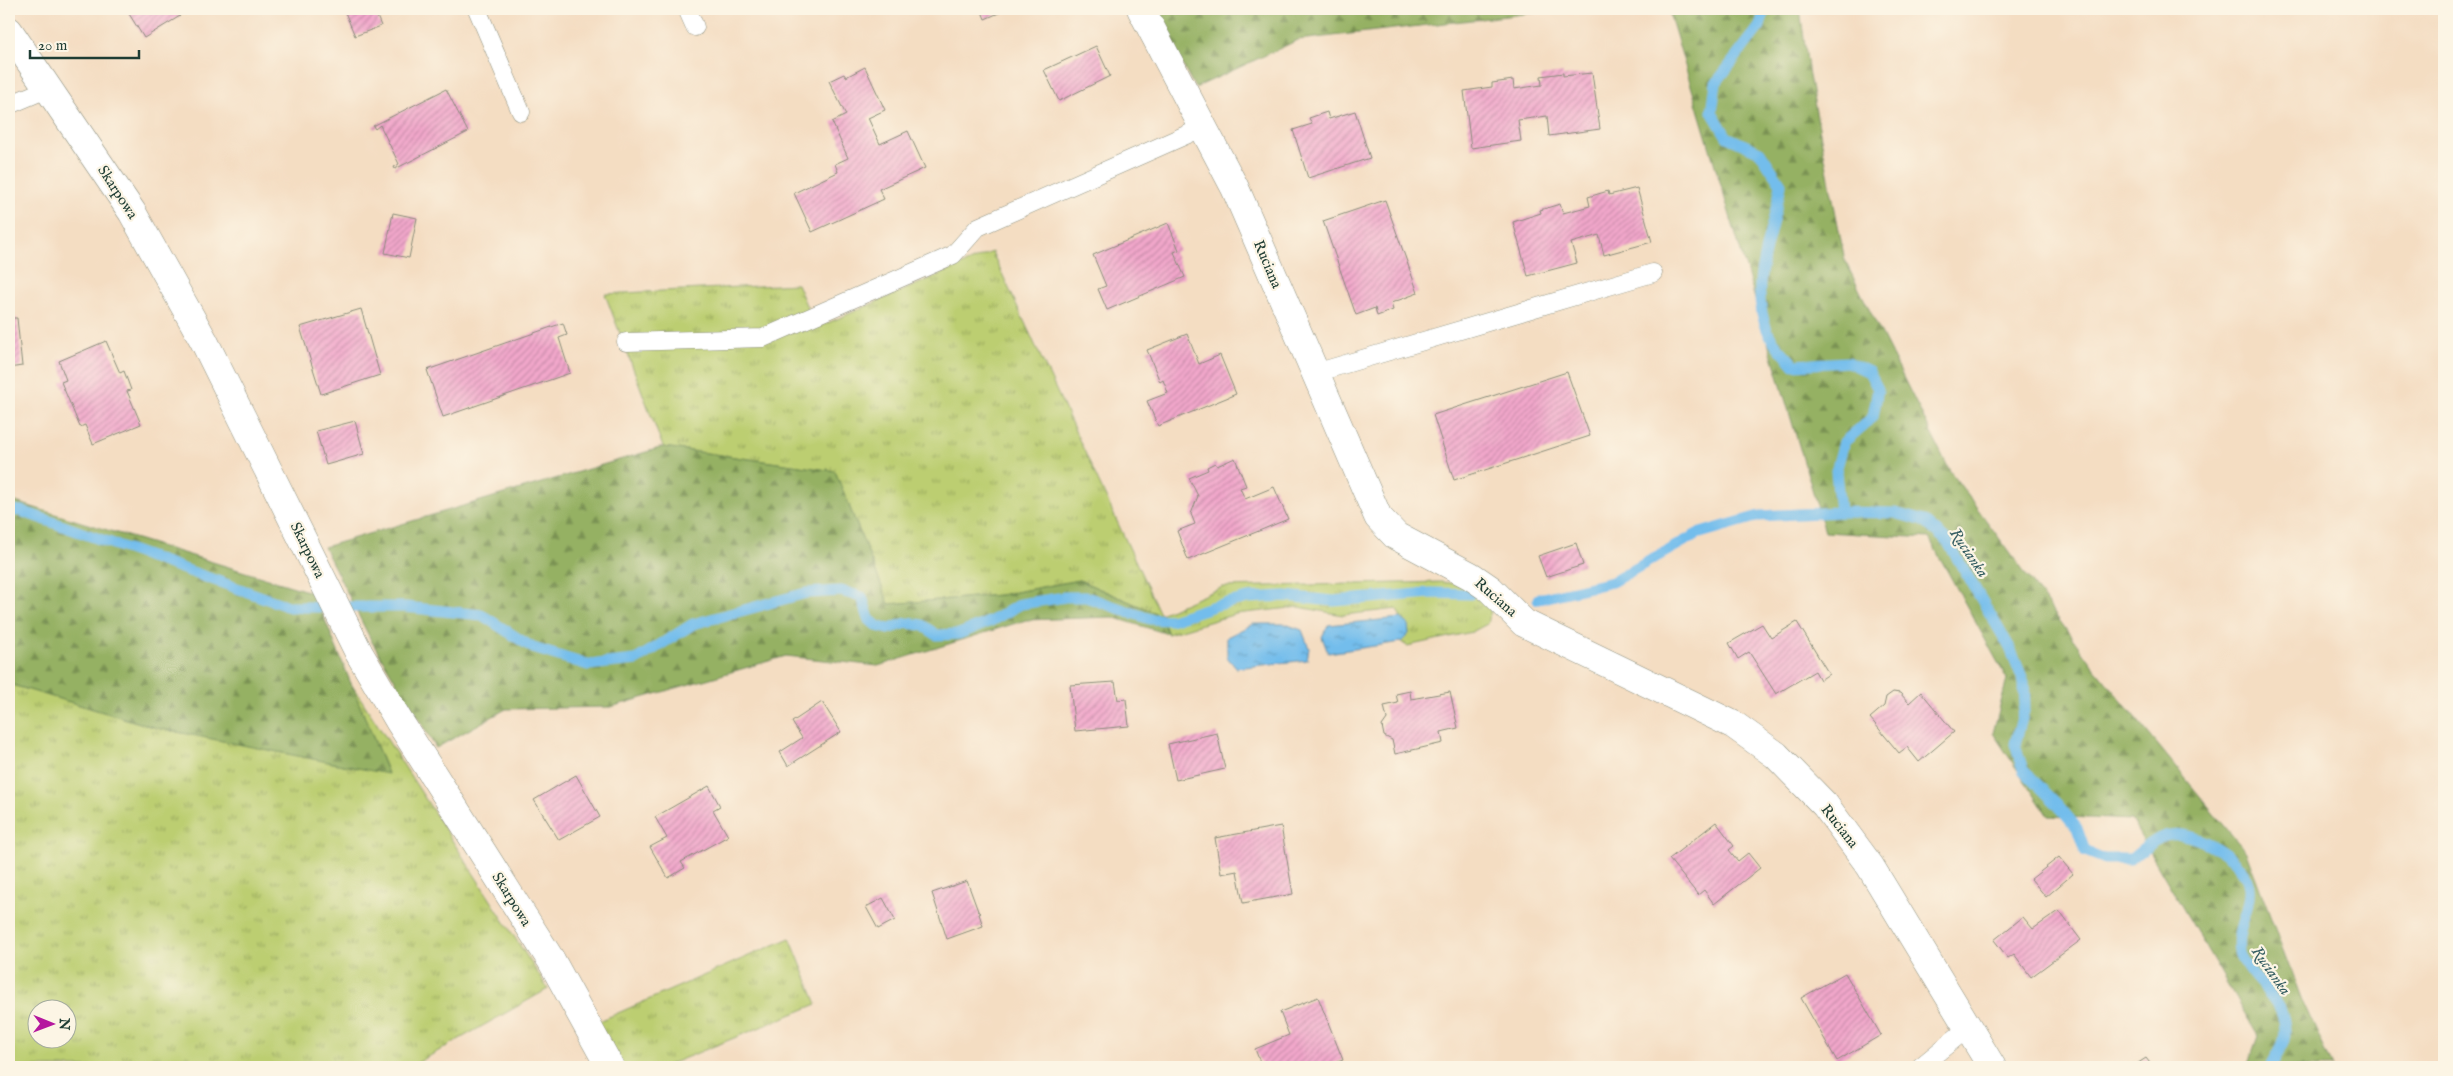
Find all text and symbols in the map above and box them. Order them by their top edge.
scale bar [30,28,139,60]
text: 20 m [38,36,68,55]
street label: Skarpowa [93,162,142,223]
street label: Ruciana [1249,237,1286,292]
street label: Skarpowa [286,519,329,582]
water label: Rucianka [1945,525,1992,582]
street label: Ruciana [1470,574,1521,621]
street label: Ruciana [1817,801,1863,852]
street label: Skarpowa [488,869,536,930]
water label: Rucianka [2246,943,2294,1000]
north arrow [28,998,78,1048]
text: N [55,1017,73,1030]

